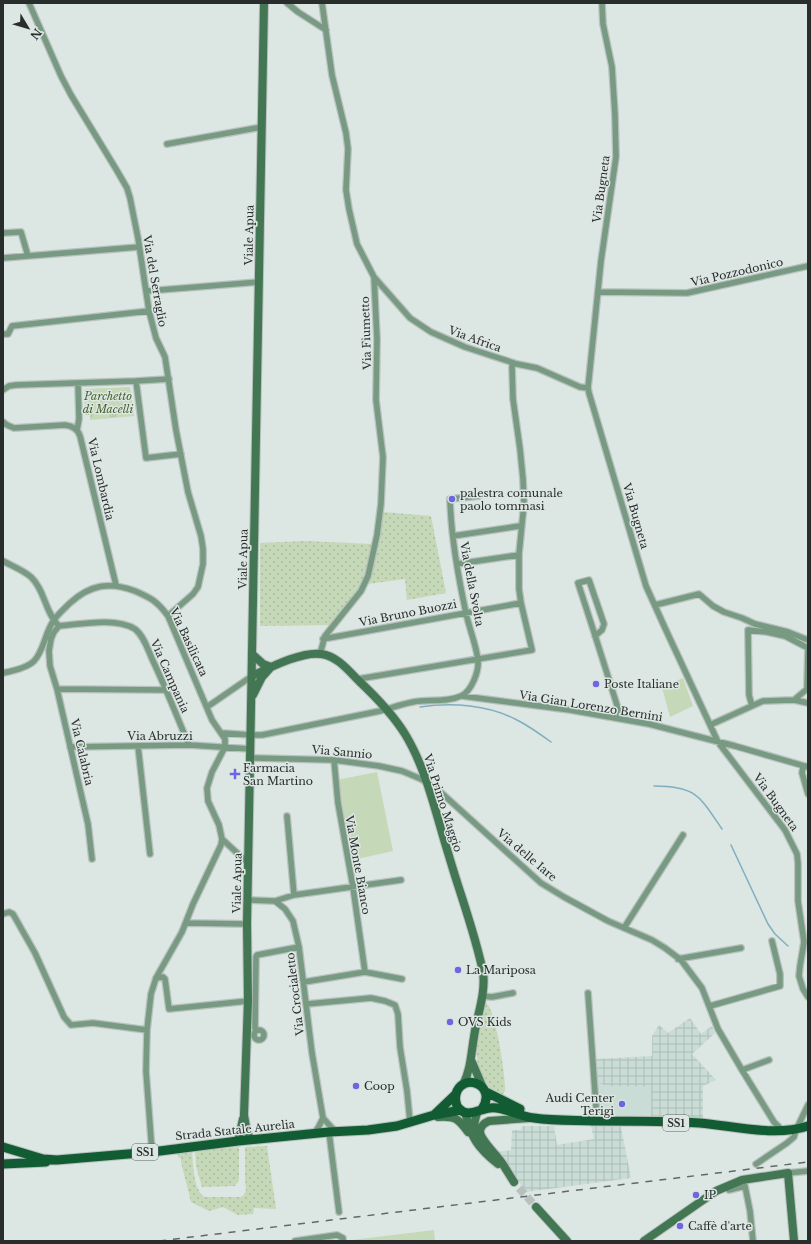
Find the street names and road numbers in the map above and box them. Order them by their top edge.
street label: Via Bugneta [589,154,613,225]
street label: Viale Apua [241,204,257,266]
street label: Via del Serraglio [140,233,170,328]
street label: Via Pozzodonico [689,255,784,290]
street label: Via Fiumetto [358,296,374,371]
street label: Via Africa [446,323,504,355]
street label: Via Lombardia [84,435,117,522]
street label: Via Bugneta [620,480,652,551]
street label: Viale Apua [235,528,251,590]
street label: Via della Svolta [457,540,487,628]
street label: Via Bruno Buozzi [357,597,458,630]
street label: Via Basilicata [167,604,211,679]
street label: Via Campania [147,636,193,716]
street label: Via Gian Lorenzo Bernini [517,688,664,724]
street label: Via Calabria [67,716,97,788]
street label: Via Abruzzi [126,729,193,743]
street label: Via Sannio [310,742,373,762]
street label: Via Primo Maggio [420,751,465,854]
street label: Via Bugneta [750,770,802,834]
street label: Via Monte Bianco [342,813,374,916]
street label: Via delle Iare [493,825,560,884]
street label: Viale Apua [229,852,245,914]
street label: Via Crocialetto [283,952,307,1037]
road number: SS1 [663,1115,689,1131]
street label: Strada Statale Aurelia [175,1117,296,1143]
road number: SS1 [132,1144,158,1160]

